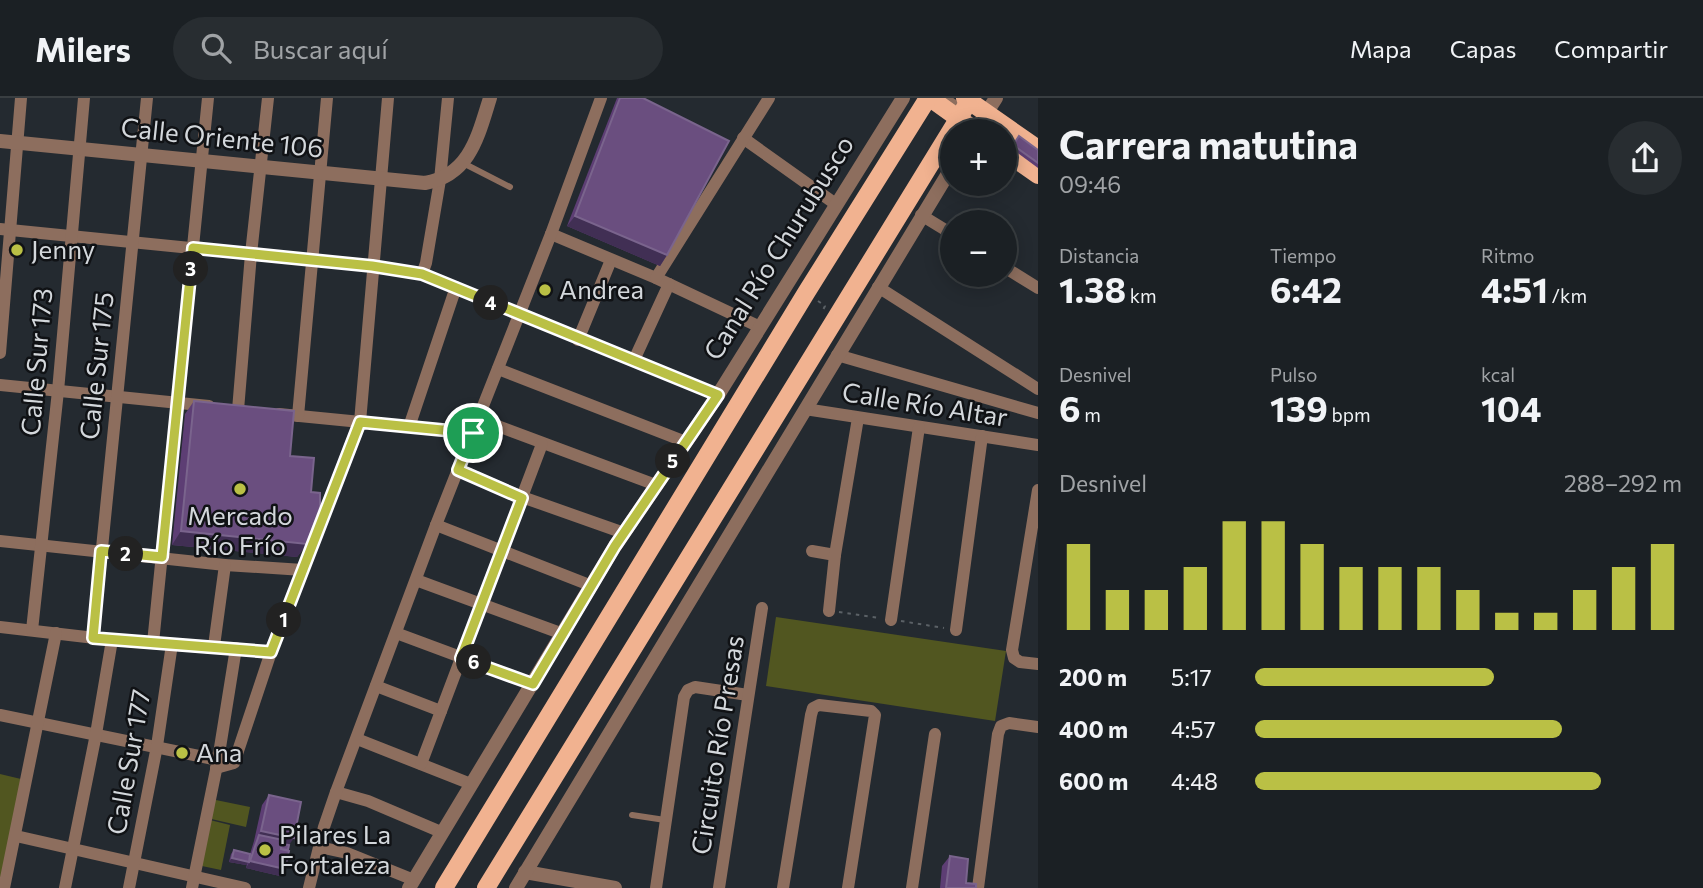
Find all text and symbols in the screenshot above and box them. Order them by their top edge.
search box [173,17,663,80]
text: Milers [35,28,131,69]
icon: search [197,29,235,67]
text: Buscar aquí [253,33,388,64]
text: Mapa [1350,34,1412,63]
text: Capas [1450,34,1516,63]
text: Compartir [1554,34,1668,63]
street label: Calle Oriente 106 [119,110,325,163]
map controls [940,119,1017,287]
button: + [940,119,1017,196]
text: Carrera matutina [1059,120,1358,167]
button: share [1608,121,1682,195]
street label: Canal Río Churubusco [696,129,859,365]
text: 09:46 [1059,170,1121,198]
button: − [940,210,1017,287]
place label: Jenny [31,233,95,264]
marker: Jenny [9,242,25,258]
text: Distancia [1059,244,1139,267]
text: Tiempo [1270,244,1336,267]
text: Ritmo [1481,244,1534,267]
pin: 3 [174,252,208,286]
text: 3 [185,257,196,280]
text: 1.38 [1059,267,1126,310]
text: 6:42 [1270,267,1342,310]
text: 4:51 [1481,267,1548,310]
place label: Andrea [559,273,644,304]
marker: Andrea [537,282,553,298]
text: km [1126,284,1157,307]
text: /km [1548,284,1587,307]
pin: 4 [474,286,508,320]
street label: Calle Sur 173 [14,287,57,437]
street label: Calle Sur 175 [72,291,119,441]
text: 4 [485,291,496,314]
text: Desnivel [1059,363,1132,386]
text: Pulso [1270,363,1317,386]
text: kcal [1481,363,1515,386]
street label: Calle Río Altar [840,375,1010,432]
text: 6 [1059,386,1081,429]
text: 139 [1270,386,1328,429]
text: 104 [1481,386,1542,429]
pin [443,403,503,463]
text: m [1081,403,1101,426]
text: bpm [1328,403,1371,426]
icon: arrive [454,414,492,452]
pin: 5 [656,444,690,478]
text: 5 [667,449,678,472]
text: Desnivel [1059,469,1147,497]
text: 288–292 m [1564,469,1682,497]
marker: Mercado Río Frío [232,481,248,497]
place label: Mercado Río Frío [187,499,293,560]
pin: 2 [108,536,144,572]
text: 2 [120,542,131,565]
pin: 1 [266,602,302,638]
text: 1 [279,608,288,631]
street label: Circuito Río Presas [684,633,749,856]
pin: 6 [456,644,491,680]
text: 6 [468,650,479,673]
text: 200 m [1059,663,1127,691]
text: 5:17 [1171,663,1212,691]
street label: Calle Sur 177 [99,687,156,837]
text: 400 m [1059,715,1128,743]
text: 4:57 [1171,715,1216,743]
place label: Ana [196,736,242,767]
marker: Ana [174,745,190,761]
text: 600 m [1059,767,1128,795]
text: 4:48 [1171,767,1218,795]
place label: Pilares La Fortaleza [279,818,391,879]
marker: Pilares La Fortaleza [257,842,273,858]

